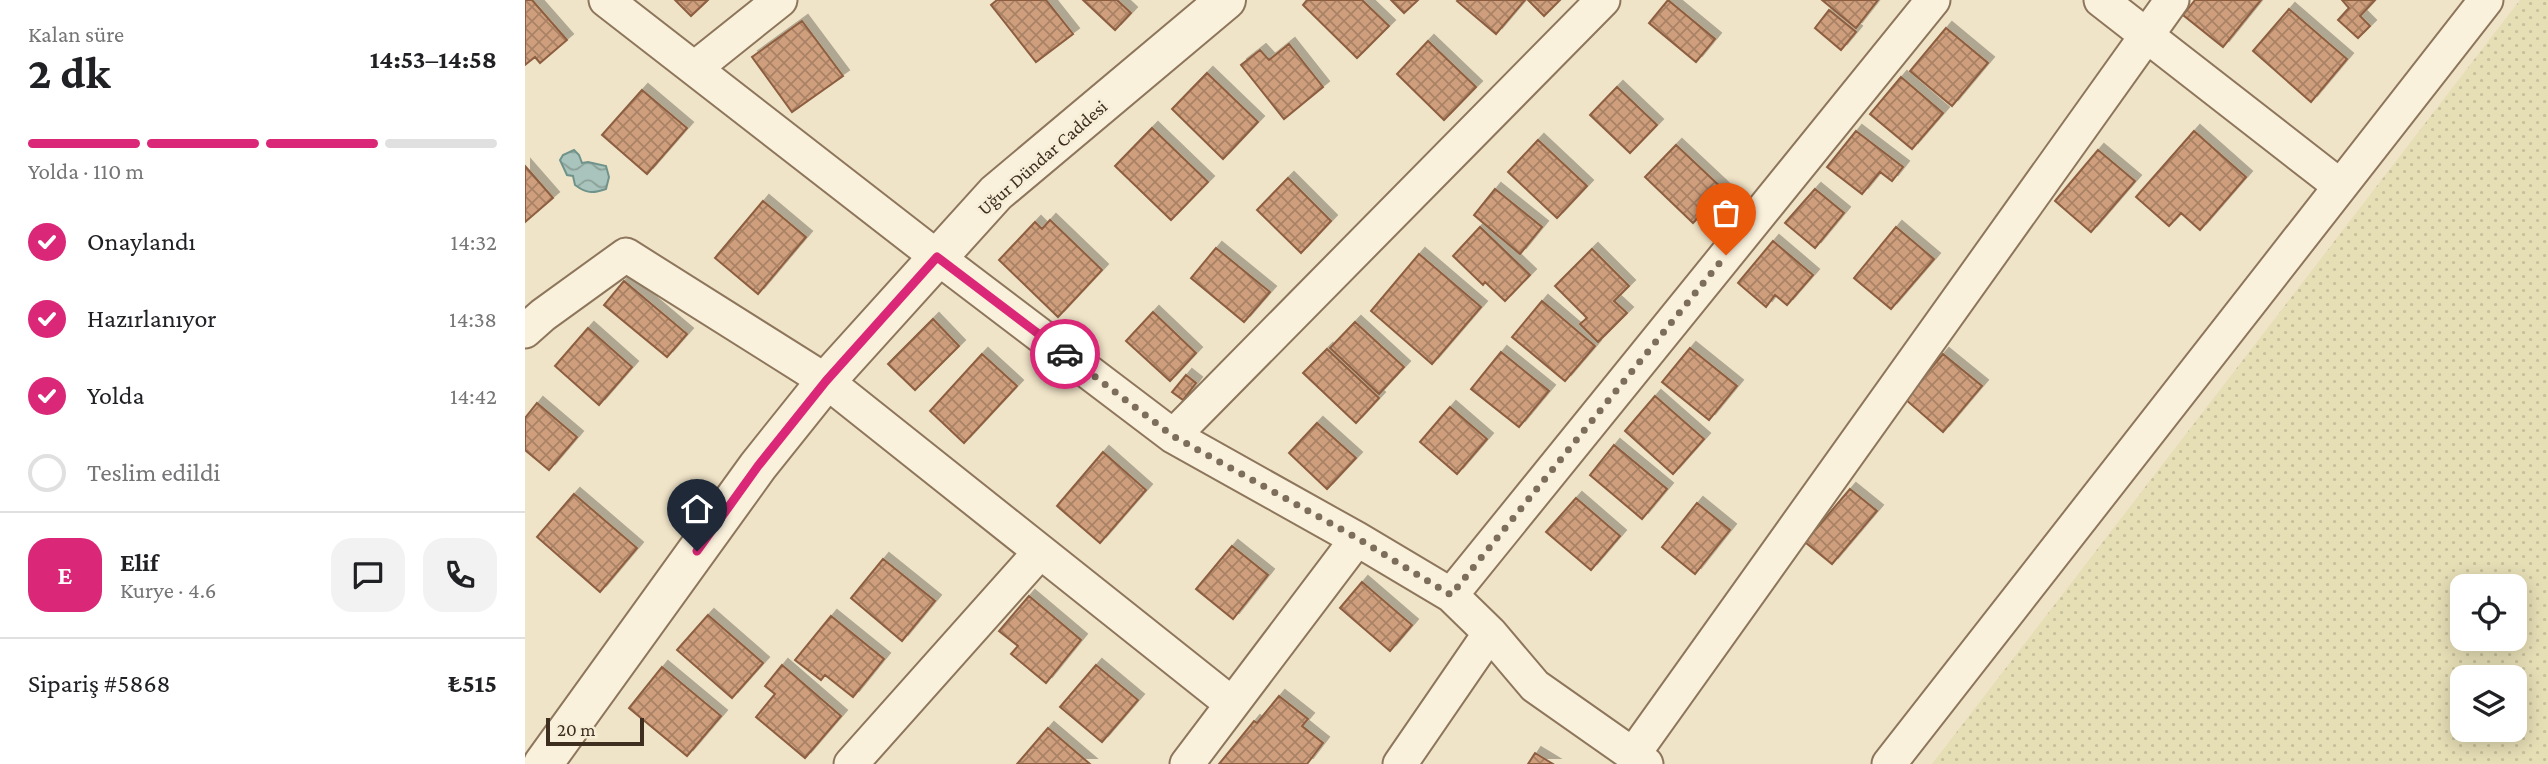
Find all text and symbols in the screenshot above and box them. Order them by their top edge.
text: Kalan süre [28,21,124,47]
text: 14:53–14:58 [370,45,497,74]
text: 2 dk [28,47,110,98]
street label: Uğur Dündar Caddesi [973,96,1111,219]
text: Yolda · 110 m [28,158,144,184]
pin [1696,183,1756,255]
icon: bag [1707,194,1745,232]
icon: check [28,223,66,261]
text: Onaylandı [87,227,196,256]
text: 14:32 [451,229,497,255]
icon: check [28,300,66,338]
text: Hazırlanıyor [87,304,217,333]
text: 14:38 [449,306,497,332]
courier [1030,319,1100,389]
icon: car [1046,335,1084,373]
icon: check [28,377,66,415]
text: Yolda [87,381,144,410]
text: 14:42 [450,383,497,409]
text: Teslim edildi [87,458,220,487]
pin [667,479,727,551]
icon: home [678,490,716,528]
button: chat [331,538,405,612]
button: phone [423,538,497,612]
text: Elif [120,548,158,577]
text: E [58,561,72,590]
map controls [2450,574,2527,742]
button: locate [2450,574,2527,651]
text: Kurye · 4.6 [120,577,216,603]
button: layers [2450,665,2527,742]
text: Sipariş #5868 [28,669,171,698]
text: ₺515 [448,669,497,698]
scale bar [546,715,644,747]
text: 20 m [557,719,596,740]

